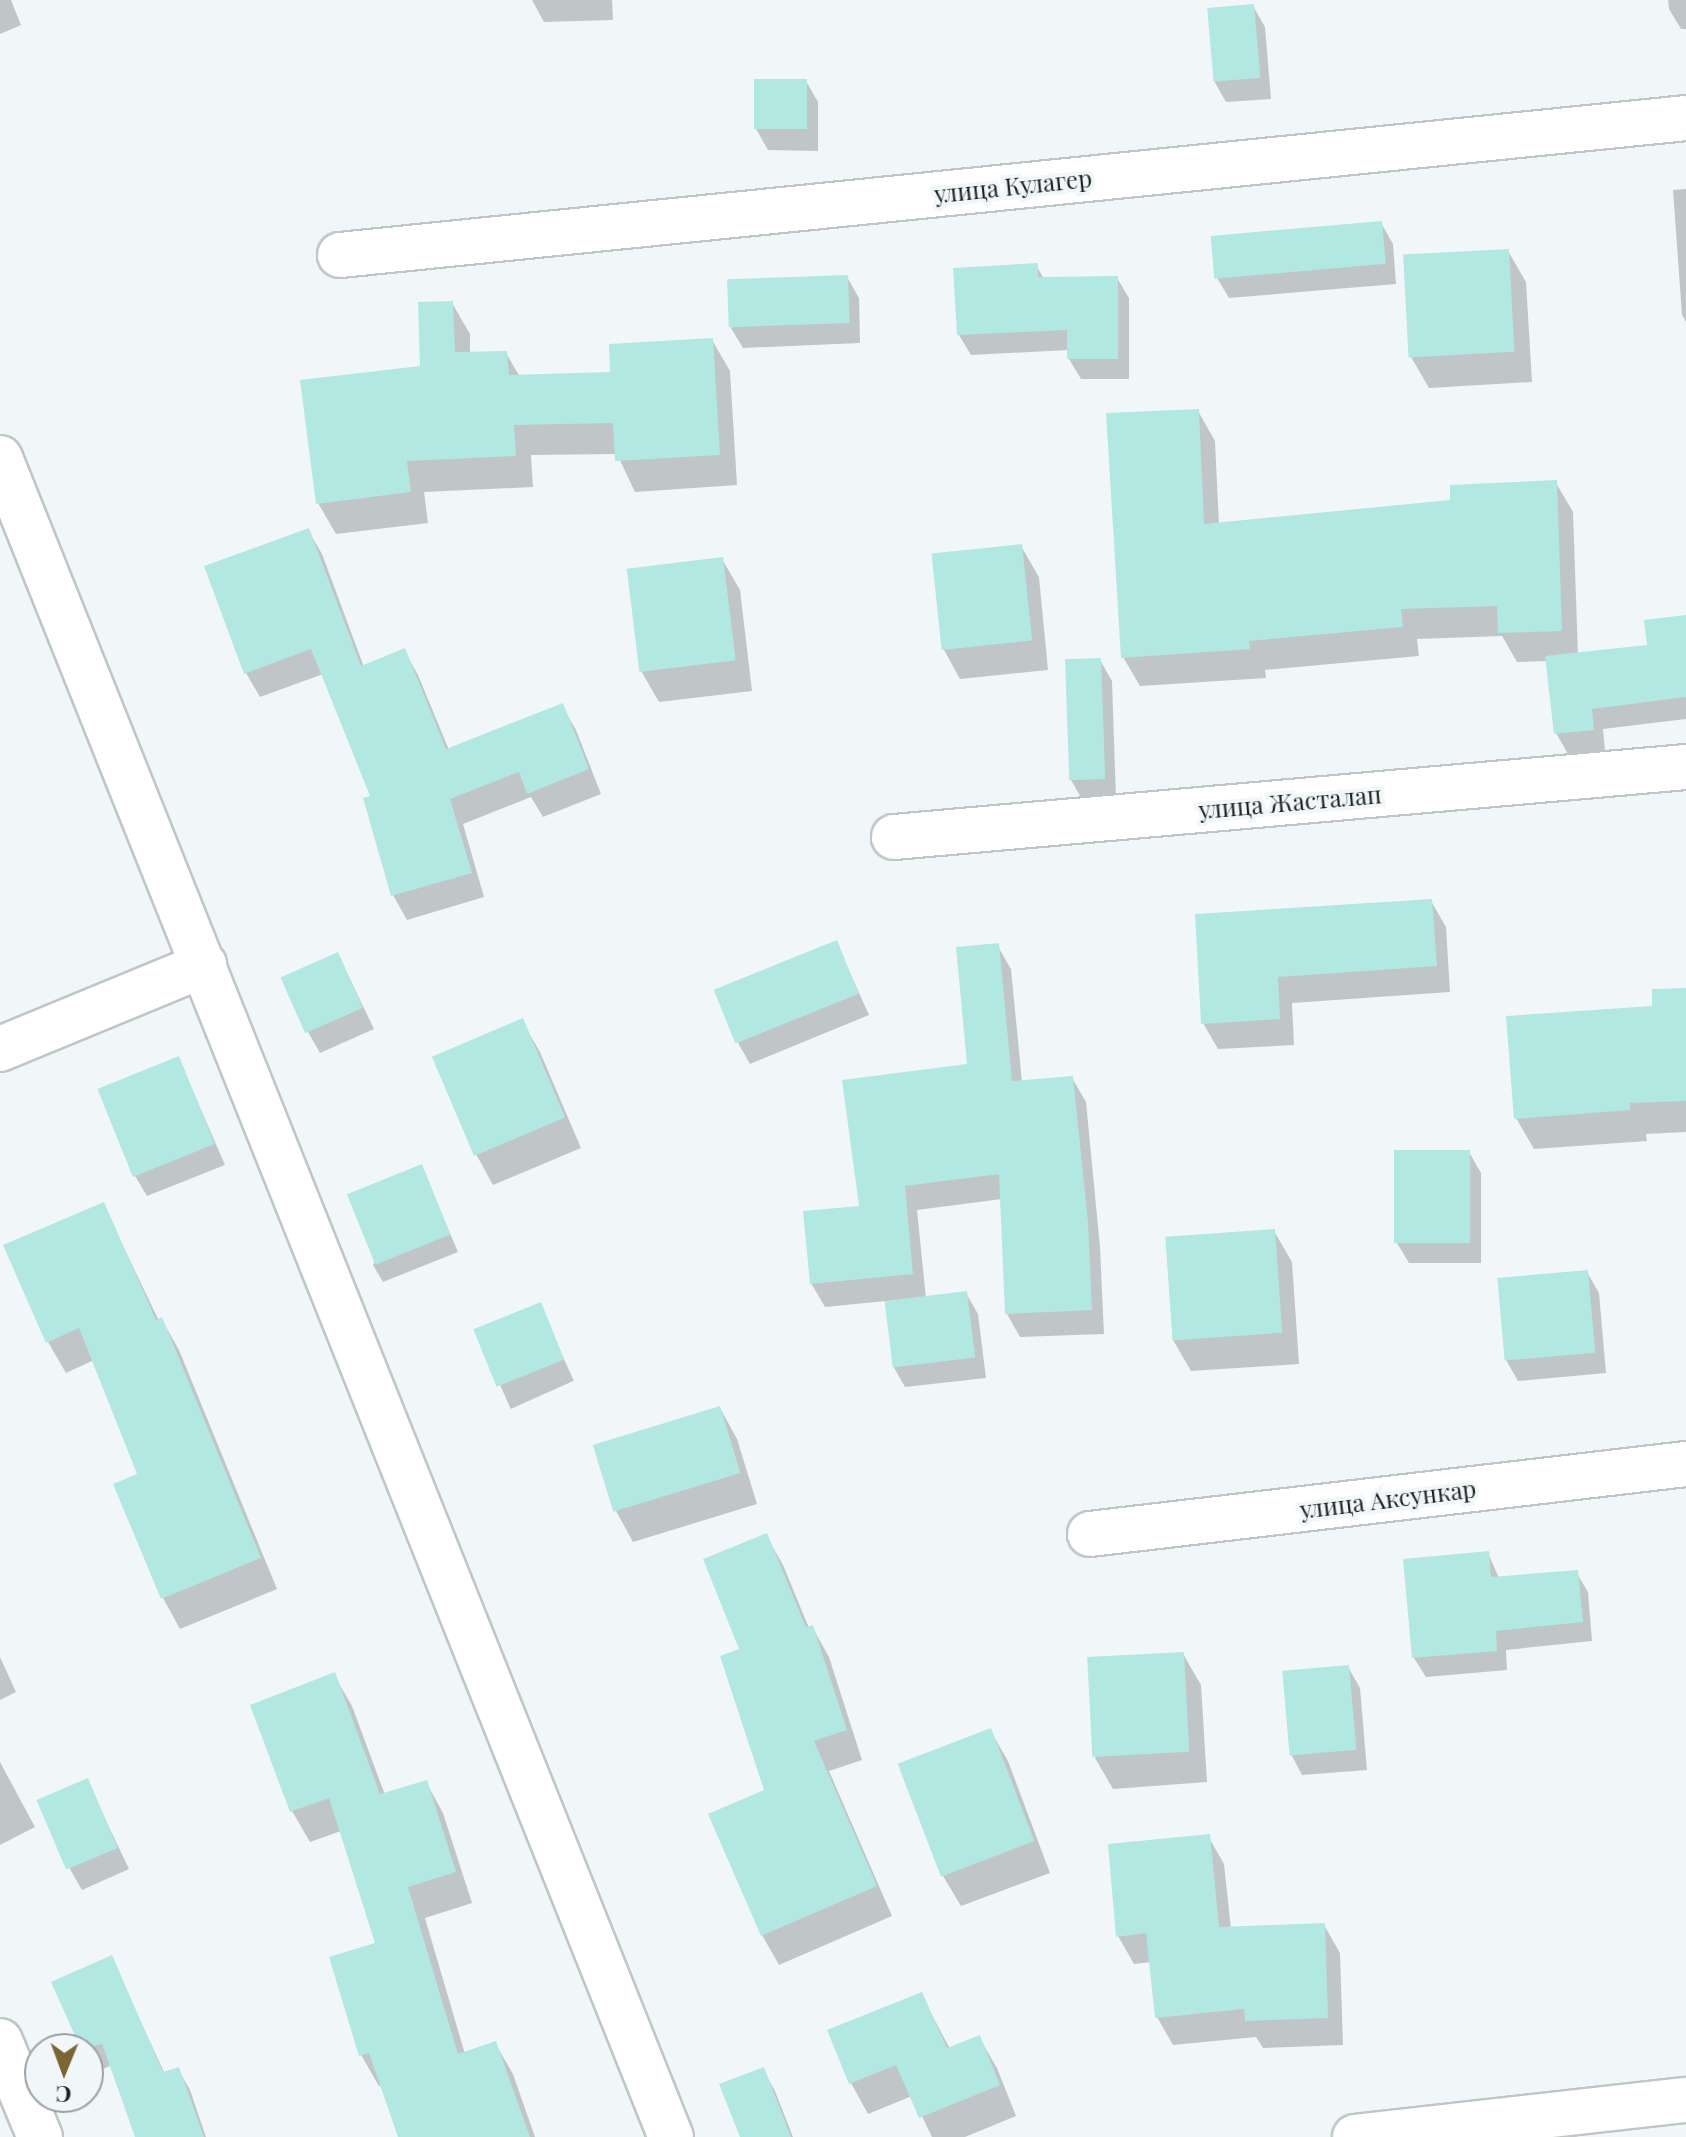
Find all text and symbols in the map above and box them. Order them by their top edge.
street label: улица Кулагер [933,163,1093,209]
street label: улица Жасталап [1197,780,1383,824]
street label: улица Аксункар [1298,1474,1478,1524]
north arrow [24,2033,104,2113]
text: С [56,2080,72,2110]

